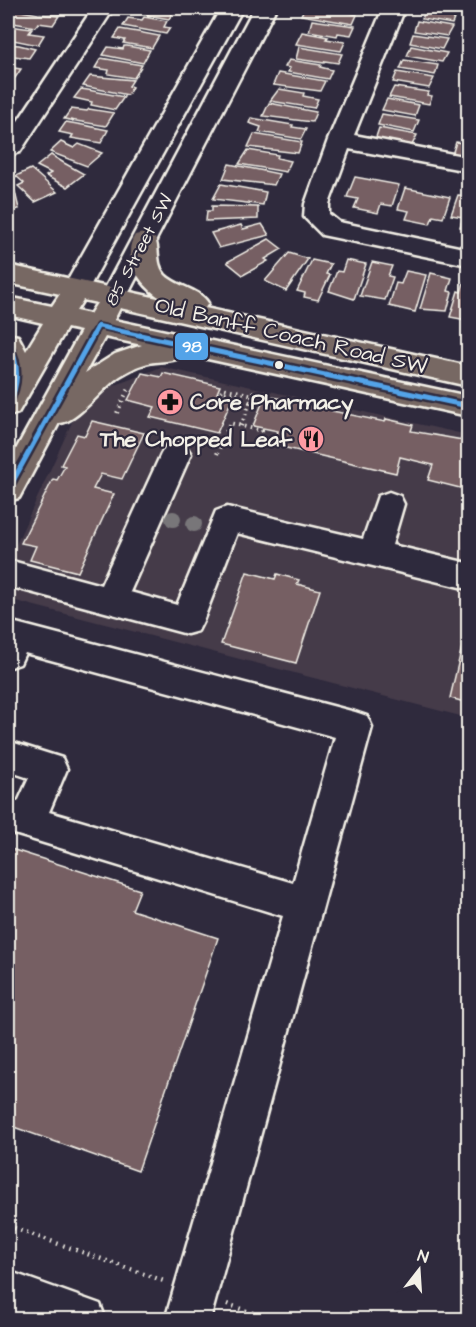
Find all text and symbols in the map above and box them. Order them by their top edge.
street label: 85 Street SW [99,190,179,310]
street label: Old Banff Coach Road SW [152,290,430,382]
line badge: 98 [174,332,209,361]
text: 98 [182,336,202,358]
unlabelled marker [273,359,285,371]
pharmacy icon: Core Pharmacy [155,387,185,417]
place label: Core Pharmacy [190,387,354,420]
place label: The Chopped Leaf [99,424,293,455]
restaurant icon: The Chopped Leaf [296,424,326,454]
north arrow [389,1240,449,1300]
text: N [415,1245,431,1269]

